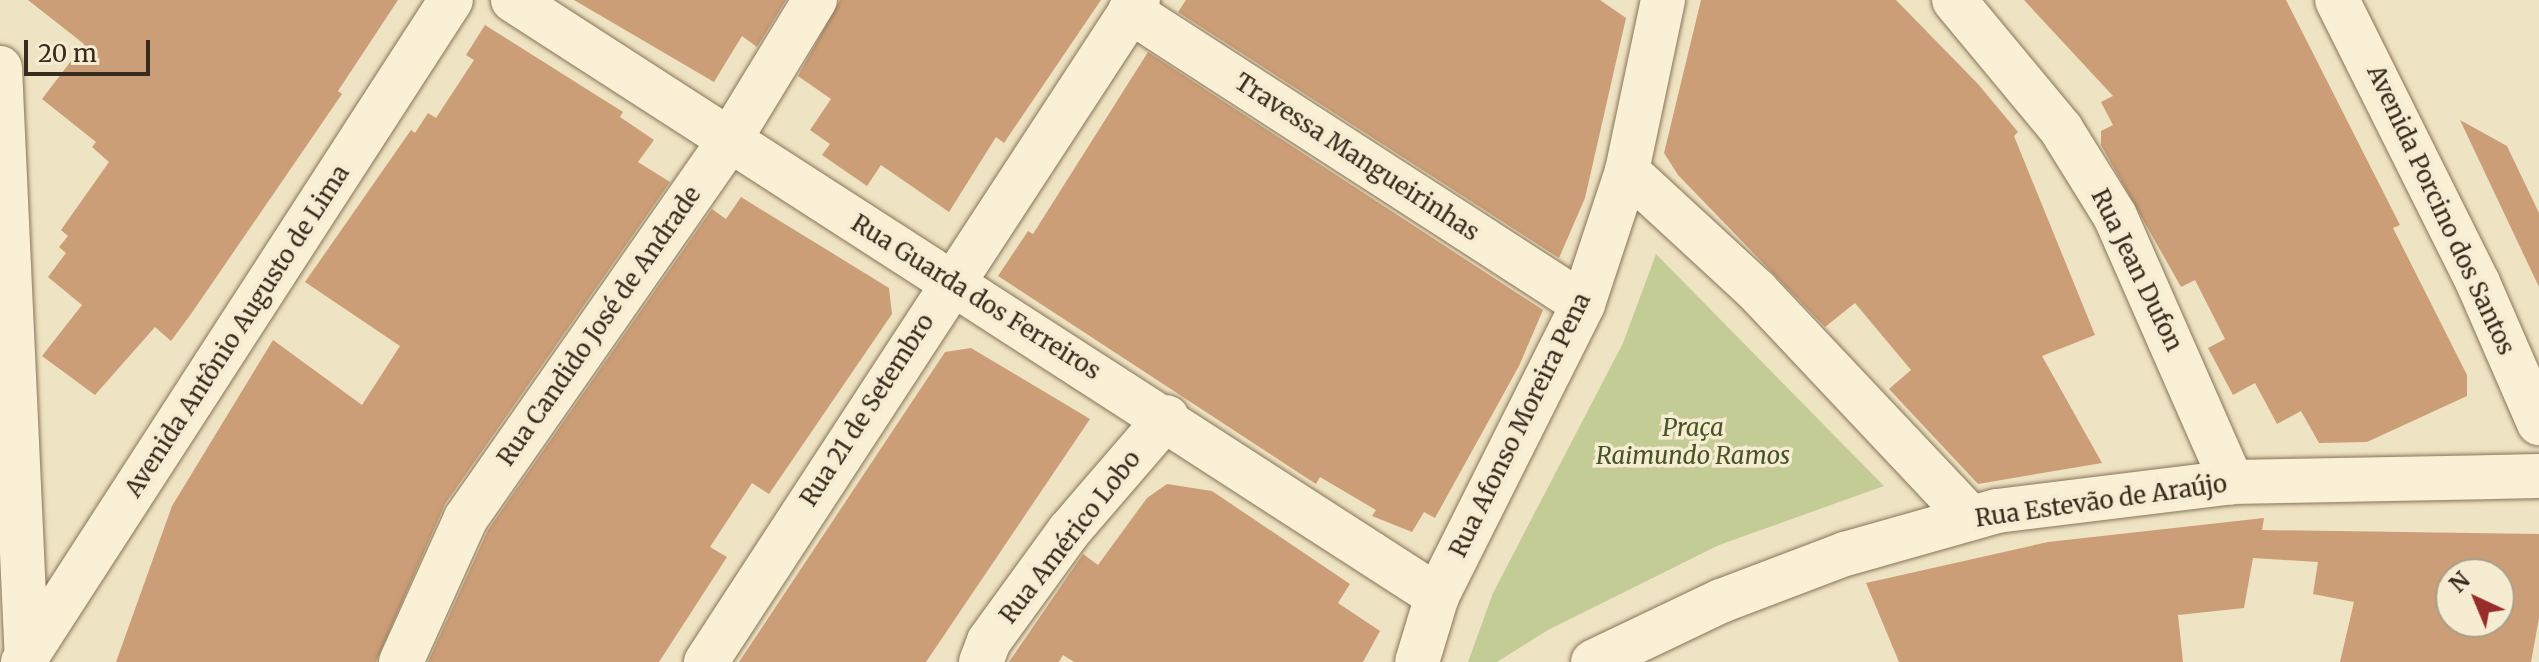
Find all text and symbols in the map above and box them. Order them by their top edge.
scale bar [28,24,154,74]
text: 20 m [38,38,97,69]
street label: Avenida Porcino dos Santos [2361,61,2521,359]
street label: Travessa Mangueirinhas [1229,67,1485,247]
street label: Avenida Antônio Augusto de Lima [119,160,355,502]
street label: Rua Candido José de Andrade [491,181,707,471]
street label: Rua Jean Dufon [2085,184,2189,356]
street label: Rua Guarda dos Ferreiros [846,208,1106,386]
street label: Rua Afonso Moreira Pena [1443,288,1597,562]
street label: Rua 21 de Setembro [794,308,940,512]
park label: Praça Raimundo Ramos [1596,414,1790,470]
street label: Rua Américo Lobo [994,445,1146,629]
street label: Rua Estevão de Araújo [1973,469,2229,533]
north arrow [2435,558,2515,638]
text: N [2444,566,2476,598]

